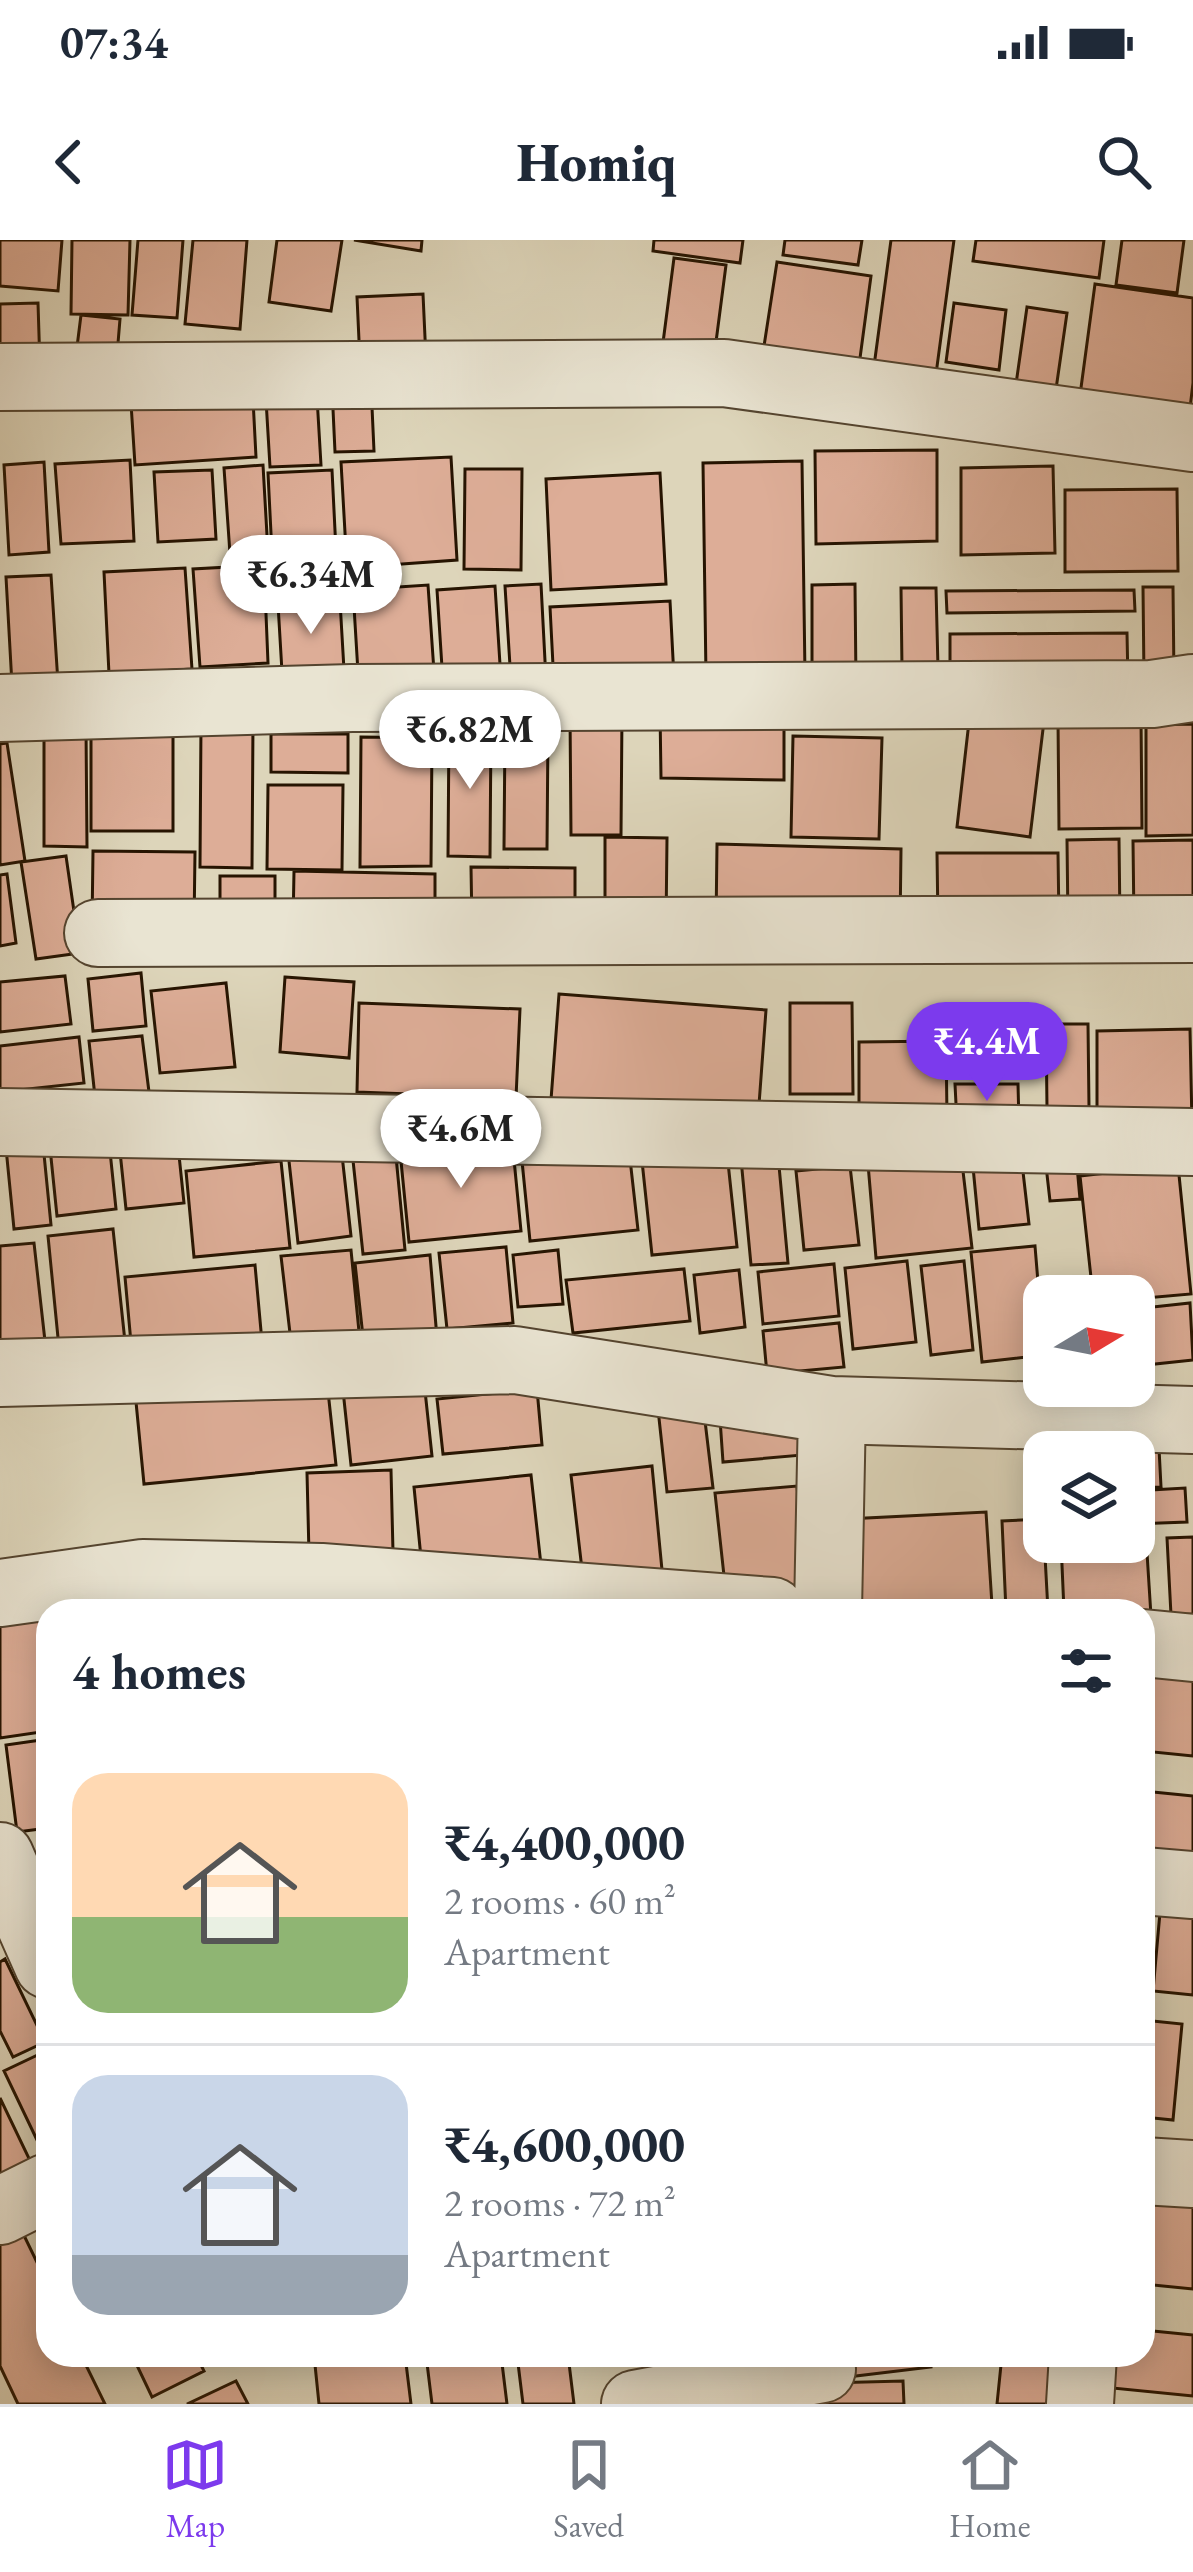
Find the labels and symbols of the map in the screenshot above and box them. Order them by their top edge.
pin: ₹6.34M [213,535,409,637]
pin: ₹6.82M [372,690,568,792]
pin: ₹4.4M [903,1002,1071,1104]
pin: ₹4.6M [377,1089,545,1191]
north arrow [1023,1275,1155,1407]

